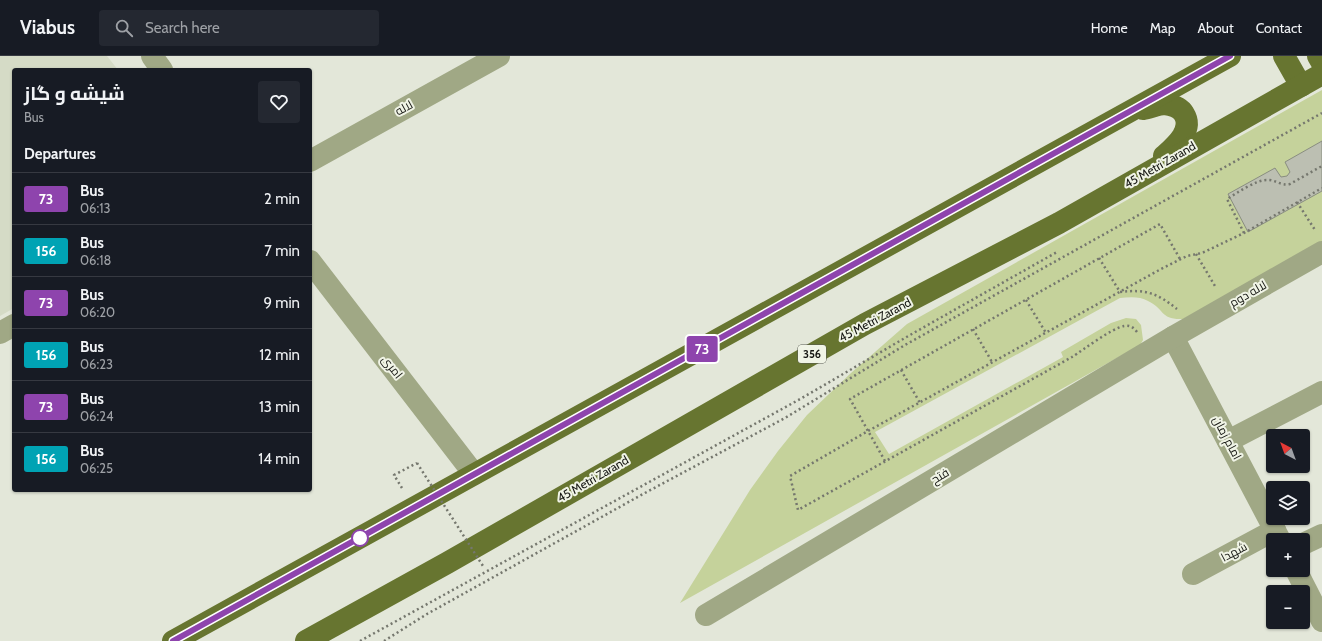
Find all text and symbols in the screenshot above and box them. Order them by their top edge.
search box [99,10,379,46]
text: Viabus [20,16,75,39]
icon: search [113,17,135,39]
text: Search here [145,19,220,37]
text: Home [1091,19,1128,37]
text: Map [1150,19,1175,37]
text: About [1197,19,1234,37]
text: Contact [1256,19,1302,37]
button: heart [258,81,300,123]
text: شیشه و گاز [24,82,125,105]
street label: لاله [392,97,415,118]
text: Bus [24,109,44,125]
street label: 45 Metri Zarand [1121,138,1198,191]
text: Departures [24,145,96,163]
text: Bus [80,182,104,200]
text: 73 [39,190,53,208]
text: 2 min [264,190,300,208]
text: 06:13 [80,200,110,216]
text: Bus [80,234,104,252]
text: 156 [36,242,56,260]
text: 7 min [264,242,300,260]
text: 06:18 [80,252,111,268]
street label: لاله دوم [1226,277,1270,311]
text: Bus [80,286,104,304]
text: 73 [39,294,53,312]
text: 9 min [263,294,300,312]
street label: 45 Metri Zarand [836,294,914,345]
text: 06:20 [80,304,115,320]
line badge: 73 [684,336,720,362]
text: Bus [80,338,104,356]
text: 73 [695,340,709,358]
road number: 356 [798,345,826,363]
text: 156 [36,346,56,364]
text: 12 min [259,346,300,364]
street label: امری [379,352,406,381]
text: 06:23 [80,356,113,372]
text: Bus [80,390,104,408]
text: 73 [39,398,53,416]
text: 13 min [259,398,300,416]
text: 06:24 [80,408,114,424]
street label: امام زمان [1209,413,1245,463]
north arrow [1266,429,1310,473]
map controls [1266,429,1310,629]
text: Bus [80,442,104,460]
text: 156 [36,450,56,468]
text: 14 min [258,450,300,468]
street label: 45 Metri Zarand [554,452,631,505]
text: 06:25 [80,460,113,476]
street label: فتح [928,464,952,488]
button: layers [1266,481,1310,525]
unlabelled marker [351,529,369,547]
button: + [1266,533,1310,577]
street label: شهدا [1218,538,1249,565]
button: − [1266,585,1310,629]

